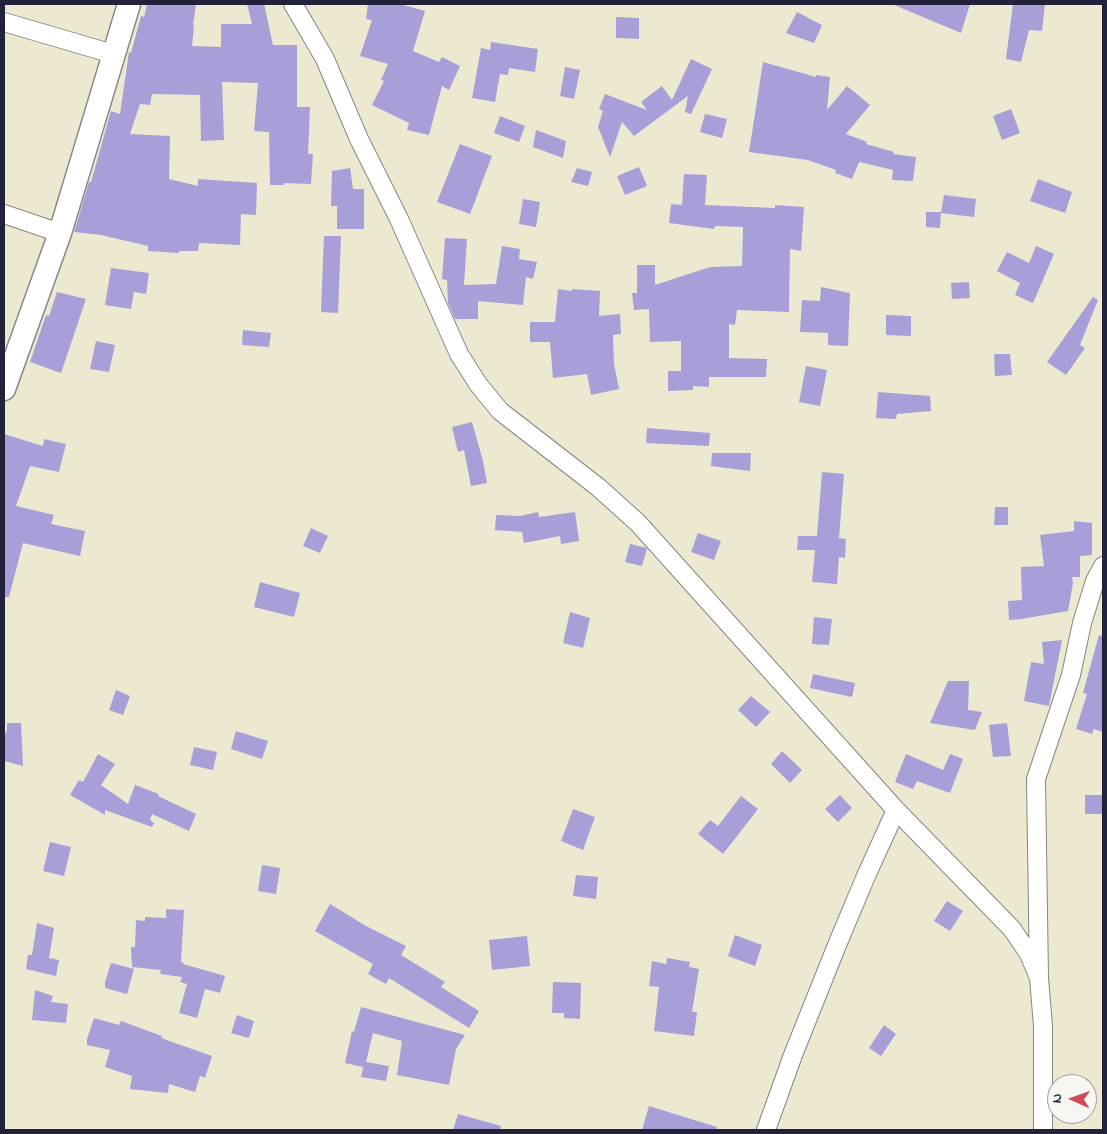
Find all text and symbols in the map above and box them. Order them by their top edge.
north arrow [1047,1074,1097,1124]
text: N [1047,1093,1068,1104]

